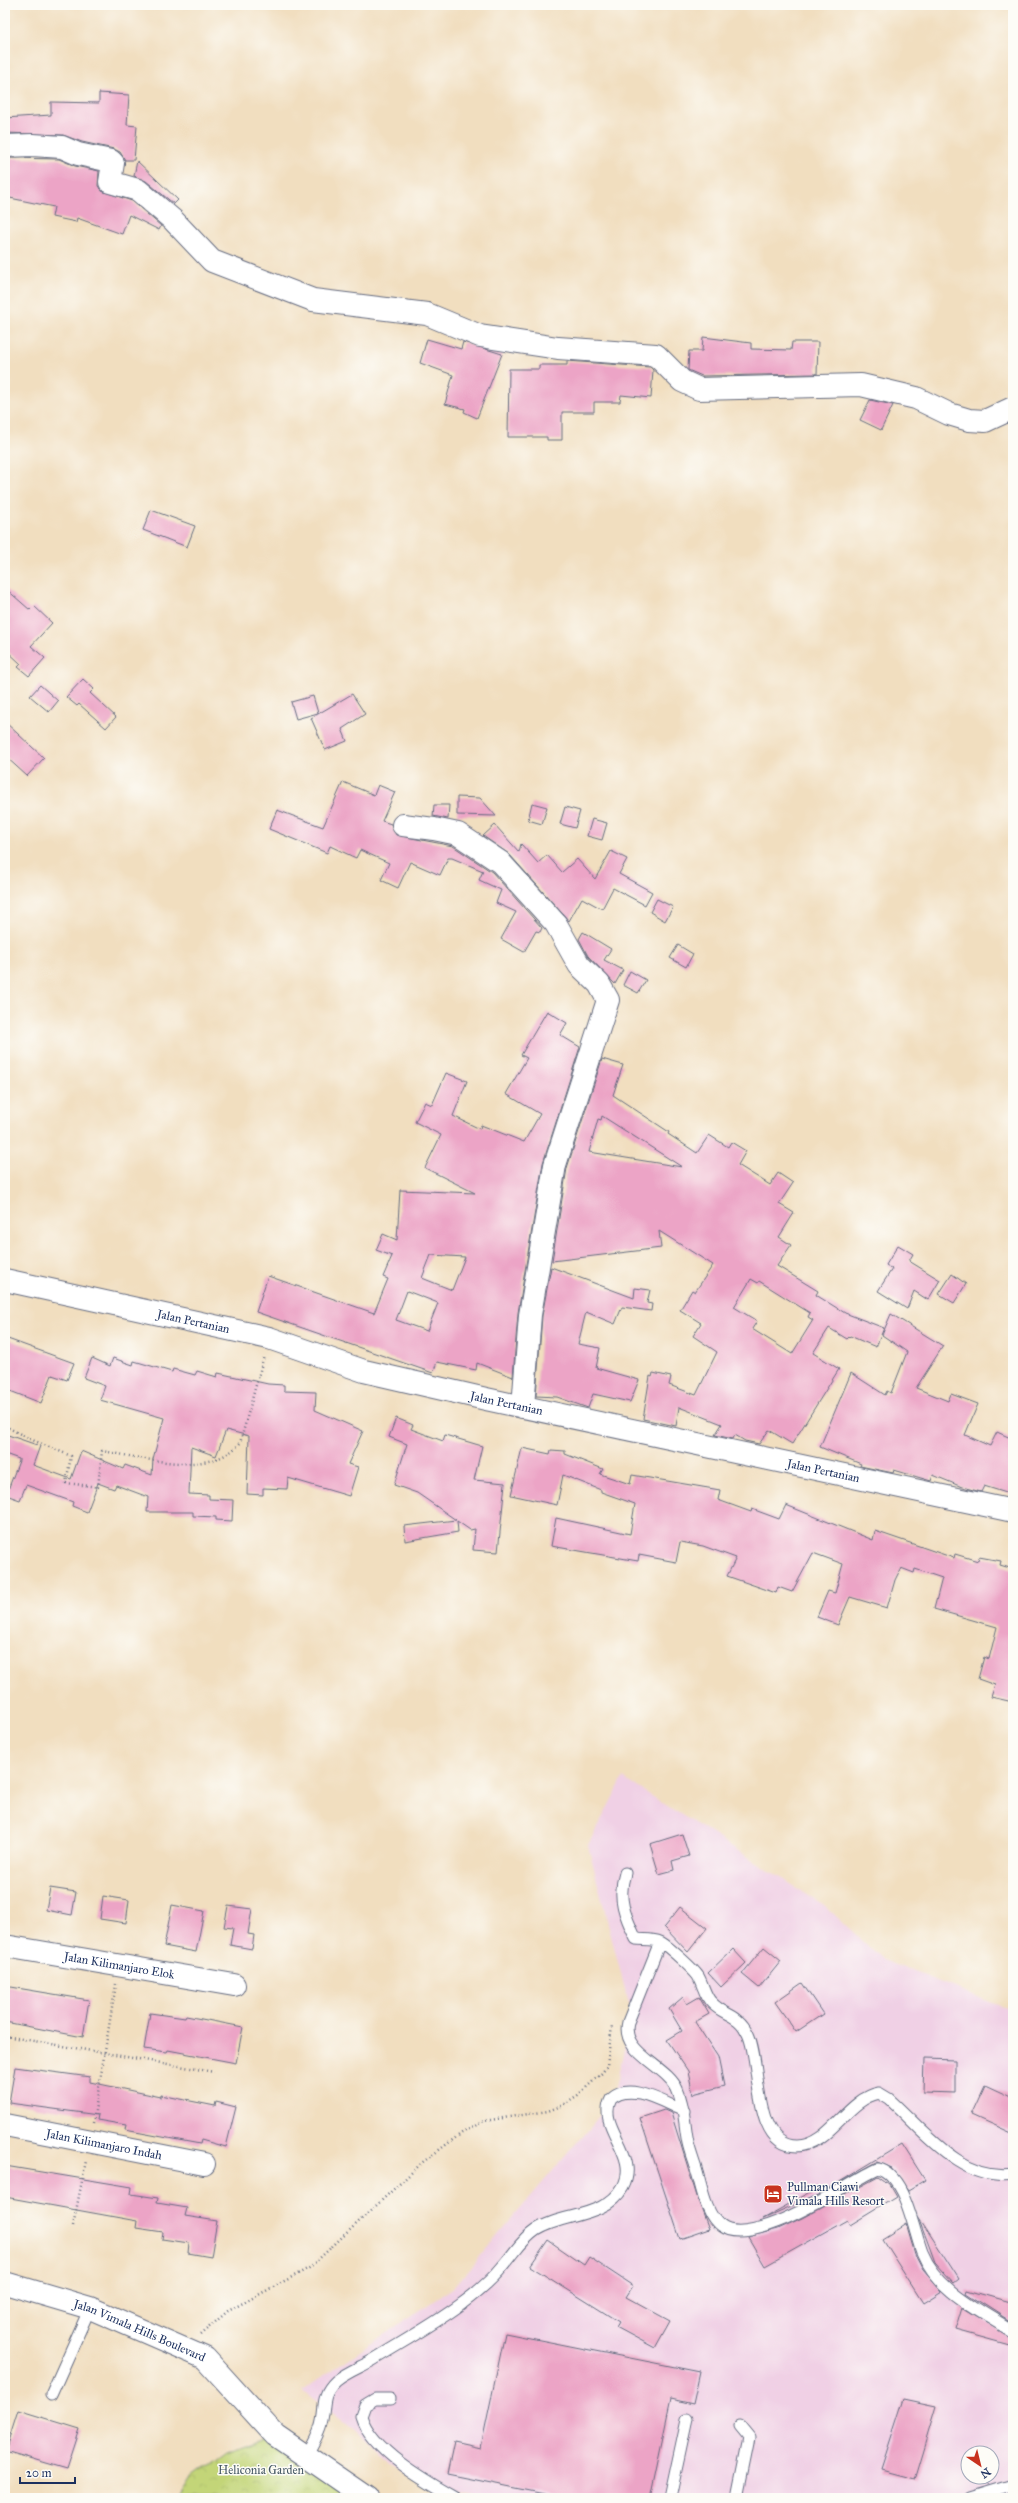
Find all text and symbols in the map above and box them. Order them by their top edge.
street label: Jalan Pertanian [154,1306,232,1336]
street label: Jalan Pertanian [467,1388,545,1418]
street label: Jalan Pertanian [784,1456,862,1485]
street label: Jalan Kilimanjaro Elok [61,1949,176,1982]
street label: Jalan Kilimanjaro Indah [43,2126,164,2163]
place label: Pullman Ciawi Vimala Hills Resort [786,2180,885,2208]
hotel icon: Pullman Ciawi Vimala Hills Resort [762,2183,784,2205]
street label: Jalan Vimala Hills Boulevard [70,2296,208,2364]
north arrow [960,2445,1000,2485]
scale bar [20,2459,75,2485]
park label: Heliconia Garden [218,2463,305,2477]
text: N [977,2465,993,2481]
text: 20 m [26,2466,52,2480]

